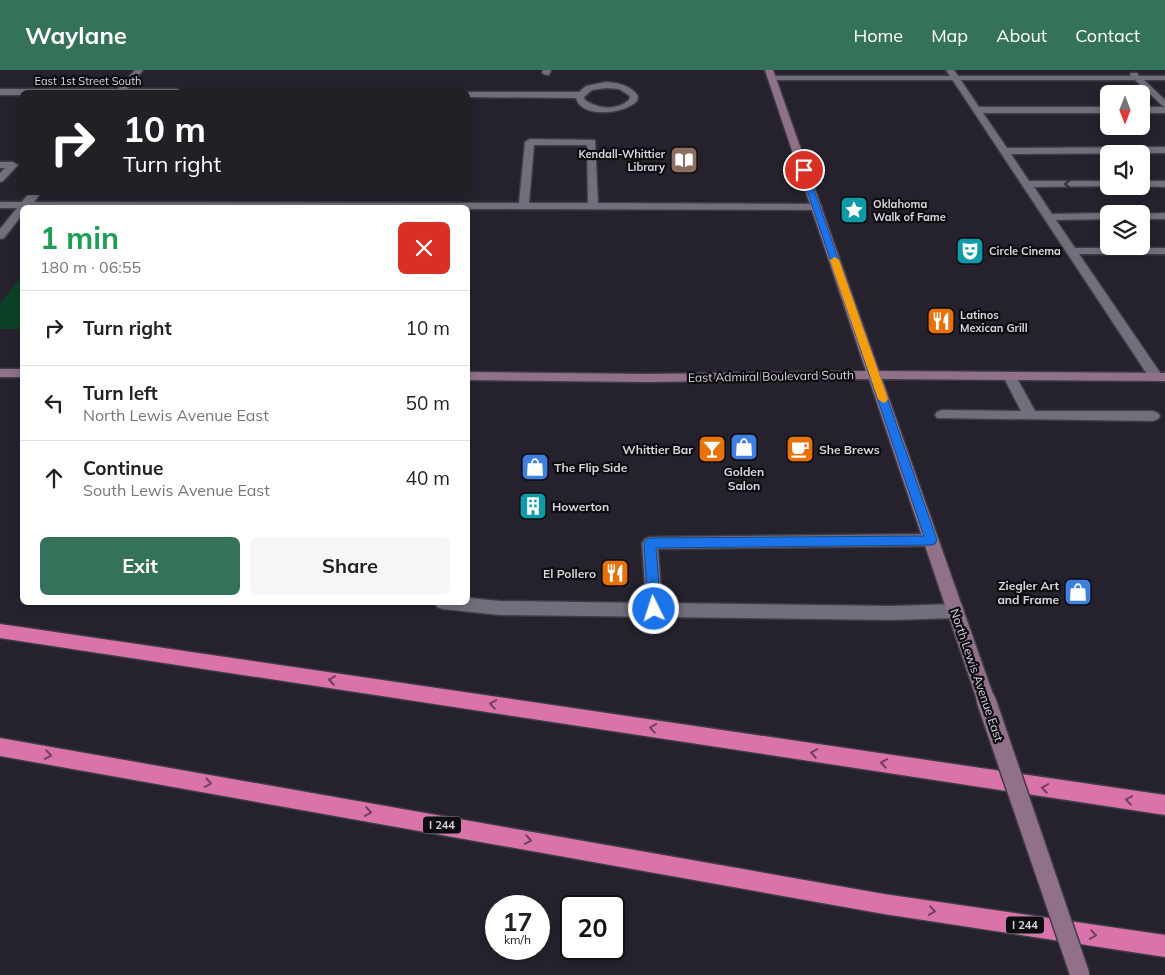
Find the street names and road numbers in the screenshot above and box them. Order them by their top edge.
street label: East 1st Street South [35,74,141,88]
street label: East Admiral Boulevard South [688,367,854,385]
street label: North Lewis Avenue East [947,607,1007,743]
road number: I 244 [423,816,461,834]
road number: I 244 [1006,916,1044,934]

